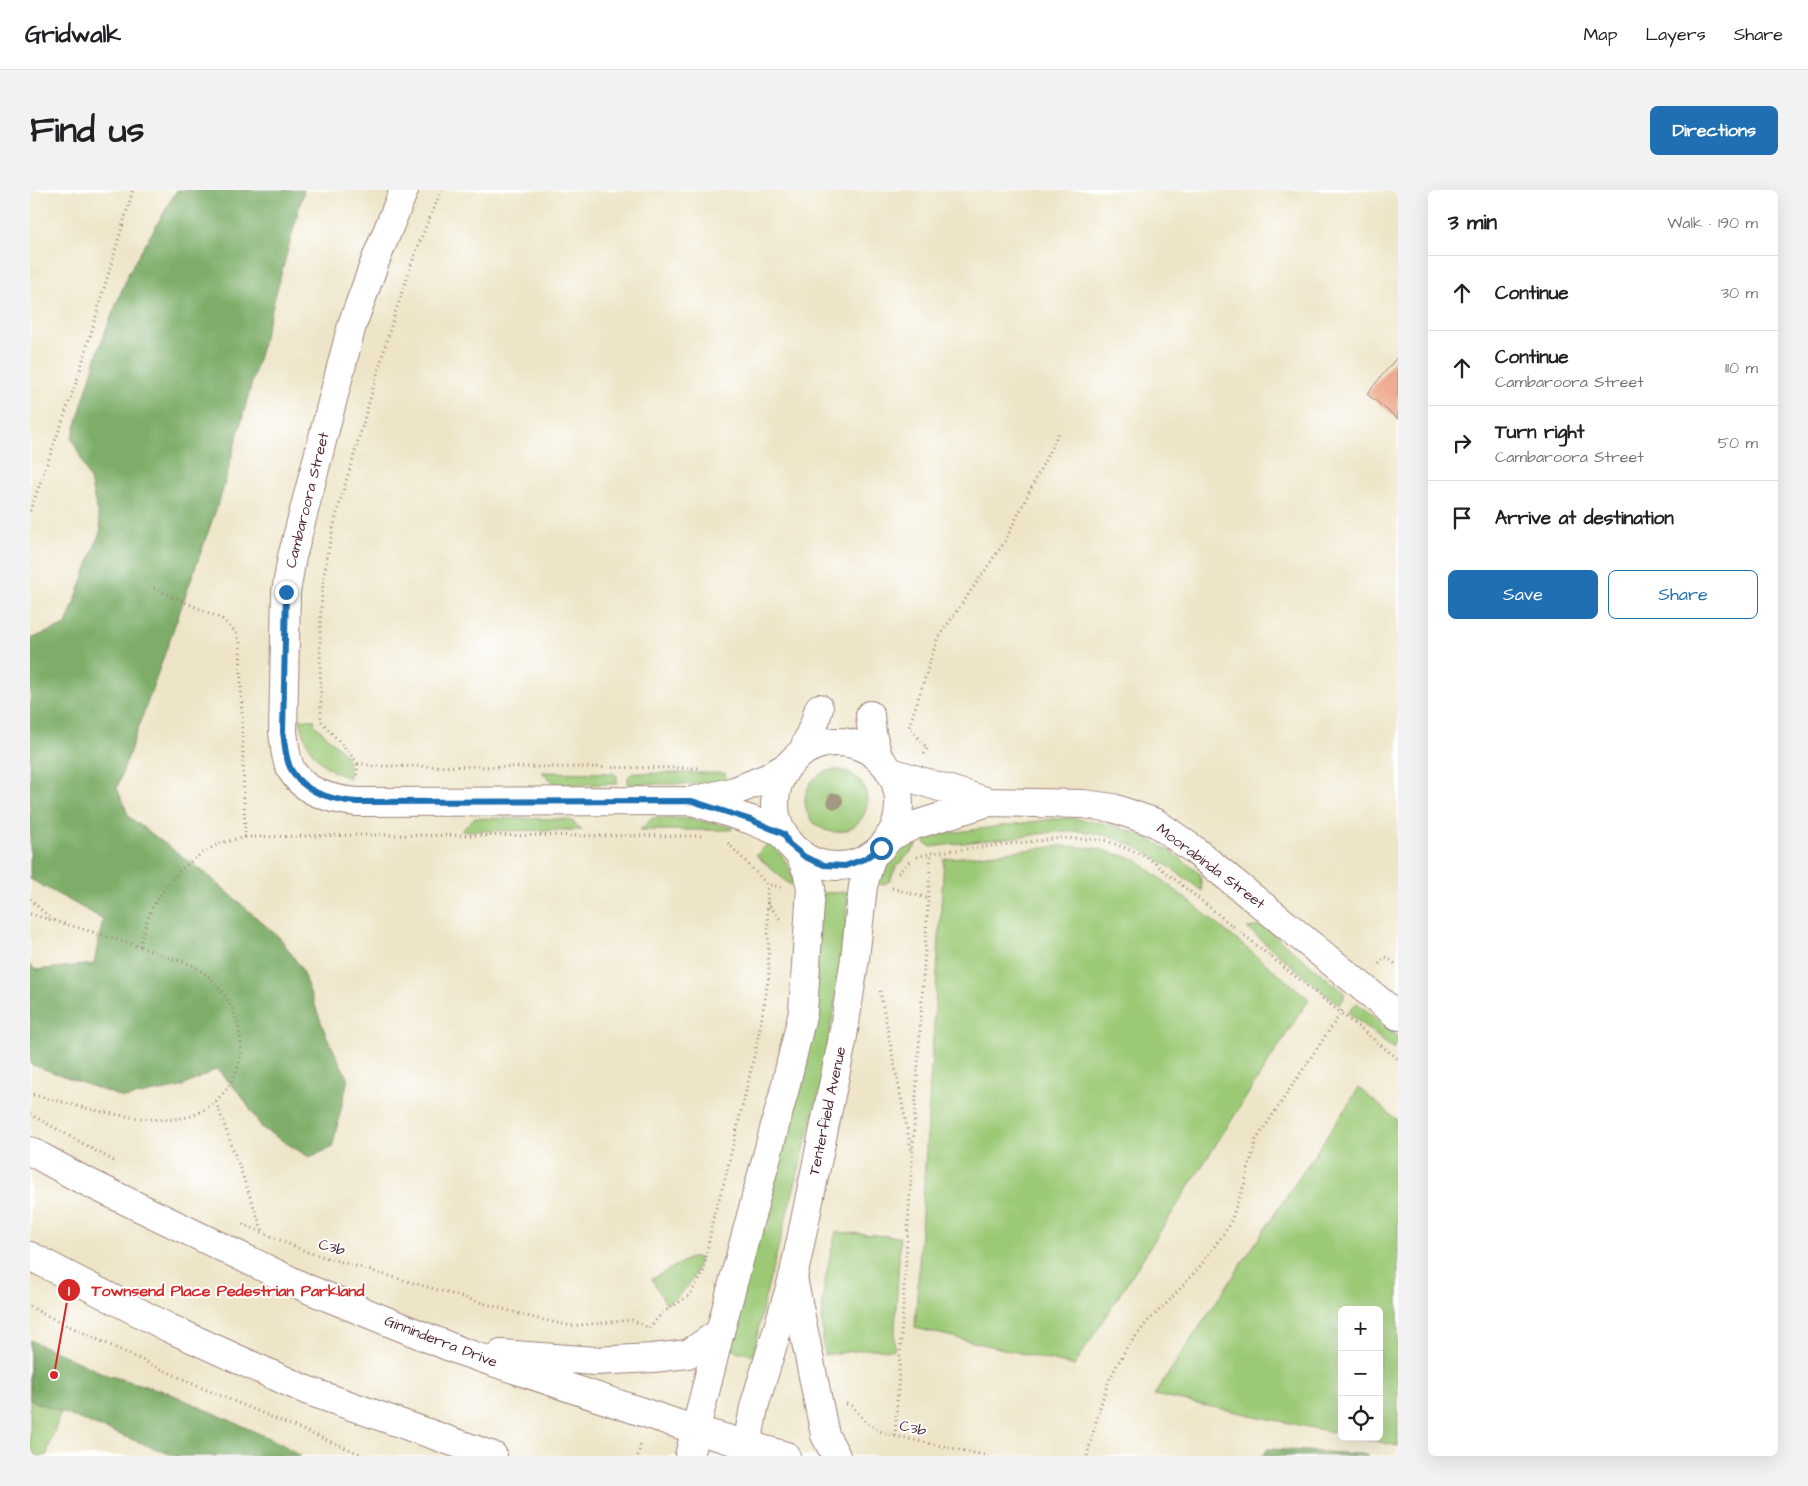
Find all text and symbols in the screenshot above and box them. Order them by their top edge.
text: Gridwalk [25,18,121,52]
text: Map [1583,22,1617,47]
text: Layers [1645,22,1706,47]
text: Share [1734,22,1783,47]
text: Find us [30,106,144,155]
button: Directions [1650,106,1778,155]
text: 3 min [1448,208,1497,237]
text: Walk · 190 m [1667,212,1758,234]
icon: ahead [1448,279,1476,307]
text: Continue [1495,280,1569,307]
text: 30 m [1721,282,1758,304]
text: Continue [1495,344,1569,371]
icon: ahead [1448,354,1476,382]
text: 110 m [1725,357,1758,379]
text: Cambaroora Street [1495,371,1644,393]
text: Turn right [1495,419,1584,446]
icon: right [1448,429,1476,457]
street label: Cambaroora Street [280,430,335,570]
text: 50 m [1718,432,1758,454]
text: Cambaroora Street [1495,446,1644,468]
icon: arrive [1448,504,1476,532]
text: Arrive at destination [1495,505,1674,532]
button: Save [1448,570,1598,619]
button: Share [1608,570,1758,619]
route end [275,581,298,604]
street label: Moorabinda Street [1152,819,1269,914]
route start [870,837,893,860]
street label: Tenterfield Avenue [804,1045,851,1178]
street label: C3b [316,1234,348,1261]
callout: Townsend Place Pedestrian Parkland [57,1275,375,1306]
text: Townsend Place Pedestrian Parkland [90,1280,365,1302]
text: 1 [68,1281,70,1302]
map controls [1338,1306,1383,1441]
button: + [1338,1306,1383,1351]
street label: Ginninderra Drive [381,1310,500,1373]
button: − [1338,1351,1383,1396]
button: locate [1338,1396,1383,1441]
street label: C3b [898,1415,929,1442]

